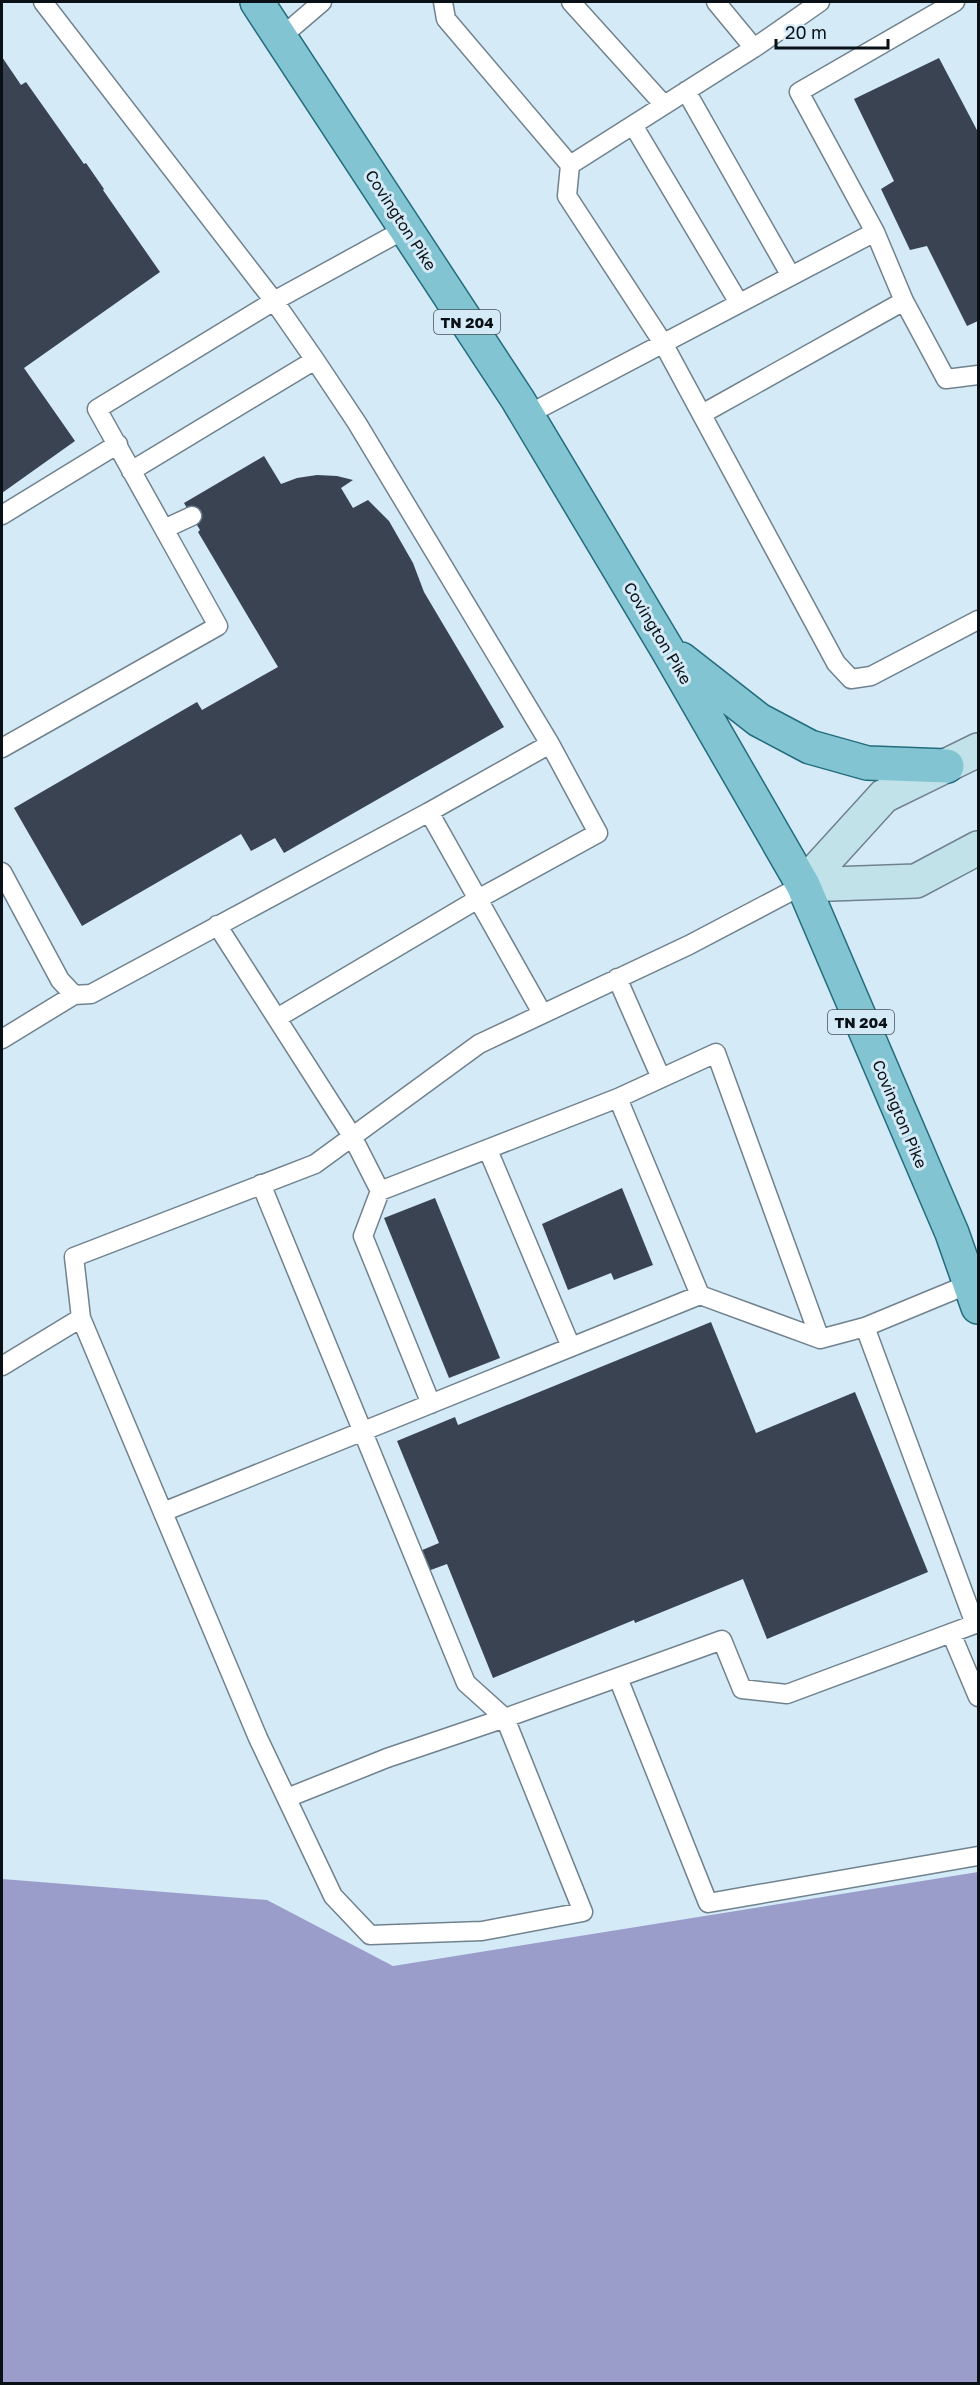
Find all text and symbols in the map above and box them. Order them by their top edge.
scale bar [776,12,888,50]
text: 20 m [785,21,827,43]
street label: Covington Pike [361,166,441,274]
road number: TN 204 [434,310,500,334]
street label: Covington Pike [620,578,696,688]
road number: TN 204 [828,1010,894,1034]
street label: Covington Pike [868,1057,932,1171]

